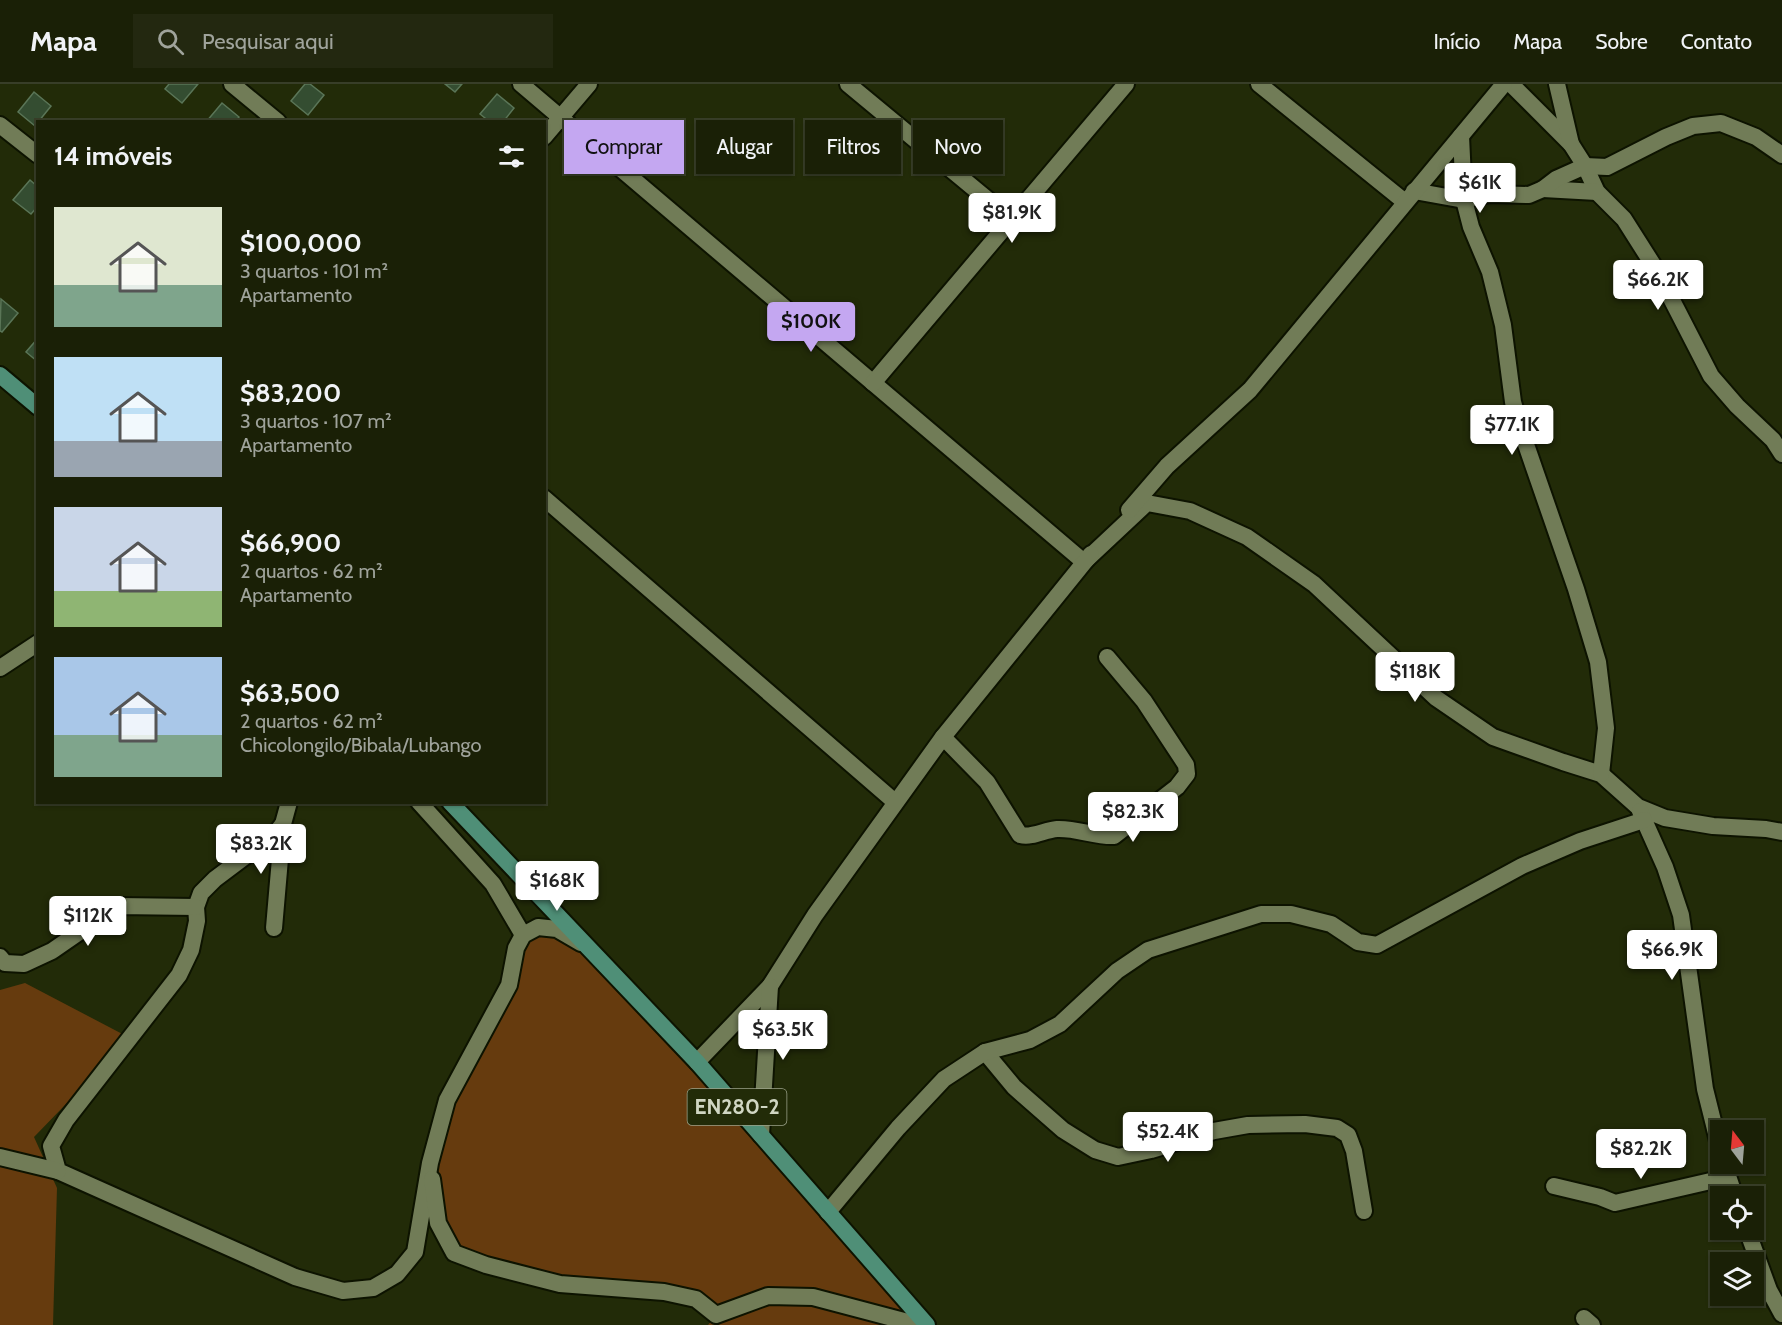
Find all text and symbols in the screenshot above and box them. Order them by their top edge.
search box [133,14,553,68]
text: Mapa [30,24,97,58]
icon: search [154,25,187,58]
text: Pesquisar aqui [202,28,334,55]
text: Início [1433,29,1480,54]
text: Mapa [1513,29,1562,54]
text: Sobre [1595,29,1648,54]
text: Contato [1681,29,1752,54]
chip: Comprar [564,120,684,174]
chip: Alugar [696,120,793,174]
chip: Filtros [805,120,901,174]
chip: Novo [913,120,1003,174]
text: 14 imóveis [54,140,172,172]
icon: filters [495,140,528,173]
pin: $61K [1444,163,1516,214]
text: $61K [1459,170,1501,194]
pin: $81.9K [963,193,1061,244]
text: $81.9K [983,200,1041,224]
text: $100,000 [240,227,362,259]
icon: home [102,231,174,303]
text: 3 quartos · 101 m² [240,259,388,283]
pin: $66.2K [1609,260,1707,311]
text: $66.2K [1627,267,1689,291]
text: Apartamento [240,283,352,307]
pin: $100K [769,302,853,353]
text: $100K [781,309,841,333]
text: $83,200 [240,377,341,409]
icon: home [102,381,174,453]
pin: $77.1K [1463,405,1561,456]
text: 3 quartos · 107 m² [240,409,392,433]
text: $77.1K [1484,412,1540,436]
text: Apartamento [240,433,352,457]
text: $66,900 [240,527,341,559]
icon: home [102,531,174,603]
text: 2 quartos · 62 m² [240,559,383,583]
text: Apartamento [240,583,352,607]
pin: $118K [1373,652,1457,703]
text: $118K [1390,659,1440,683]
text: $63,500 [240,677,340,709]
icon: home [102,681,174,753]
text: 2 quartos · 62 m² [240,709,383,733]
text: Chicolongilo/Bibala/Lubango [240,733,482,757]
pin: $82.3K [1084,792,1182,843]
text: $82.3K [1102,799,1164,823]
pin: $83.2K [212,824,310,875]
text: $83.2K [230,831,292,855]
pin: $168K [515,861,599,912]
text: $168K [530,868,584,892]
pin: $112K [46,896,130,947]
text: $112K [63,903,113,927]
pin: $66.9K [1623,930,1721,981]
text: $66.9K [1641,937,1703,961]
pin: $63.5K [734,1010,832,1061]
text: $63.5K [752,1017,814,1041]
road number: EN280-2 [688,1089,786,1125]
pin: $52.4K [1119,1112,1217,1163]
text: $52.4K [1137,1119,1199,1143]
north arrow [1710,1120,1764,1174]
map controls [1710,1120,1764,1306]
pin: $82.2K [1592,1129,1690,1180]
text: $82.2K [1610,1136,1672,1160]
button: locate [1710,1186,1764,1240]
button: layers [1710,1252,1764,1306]

